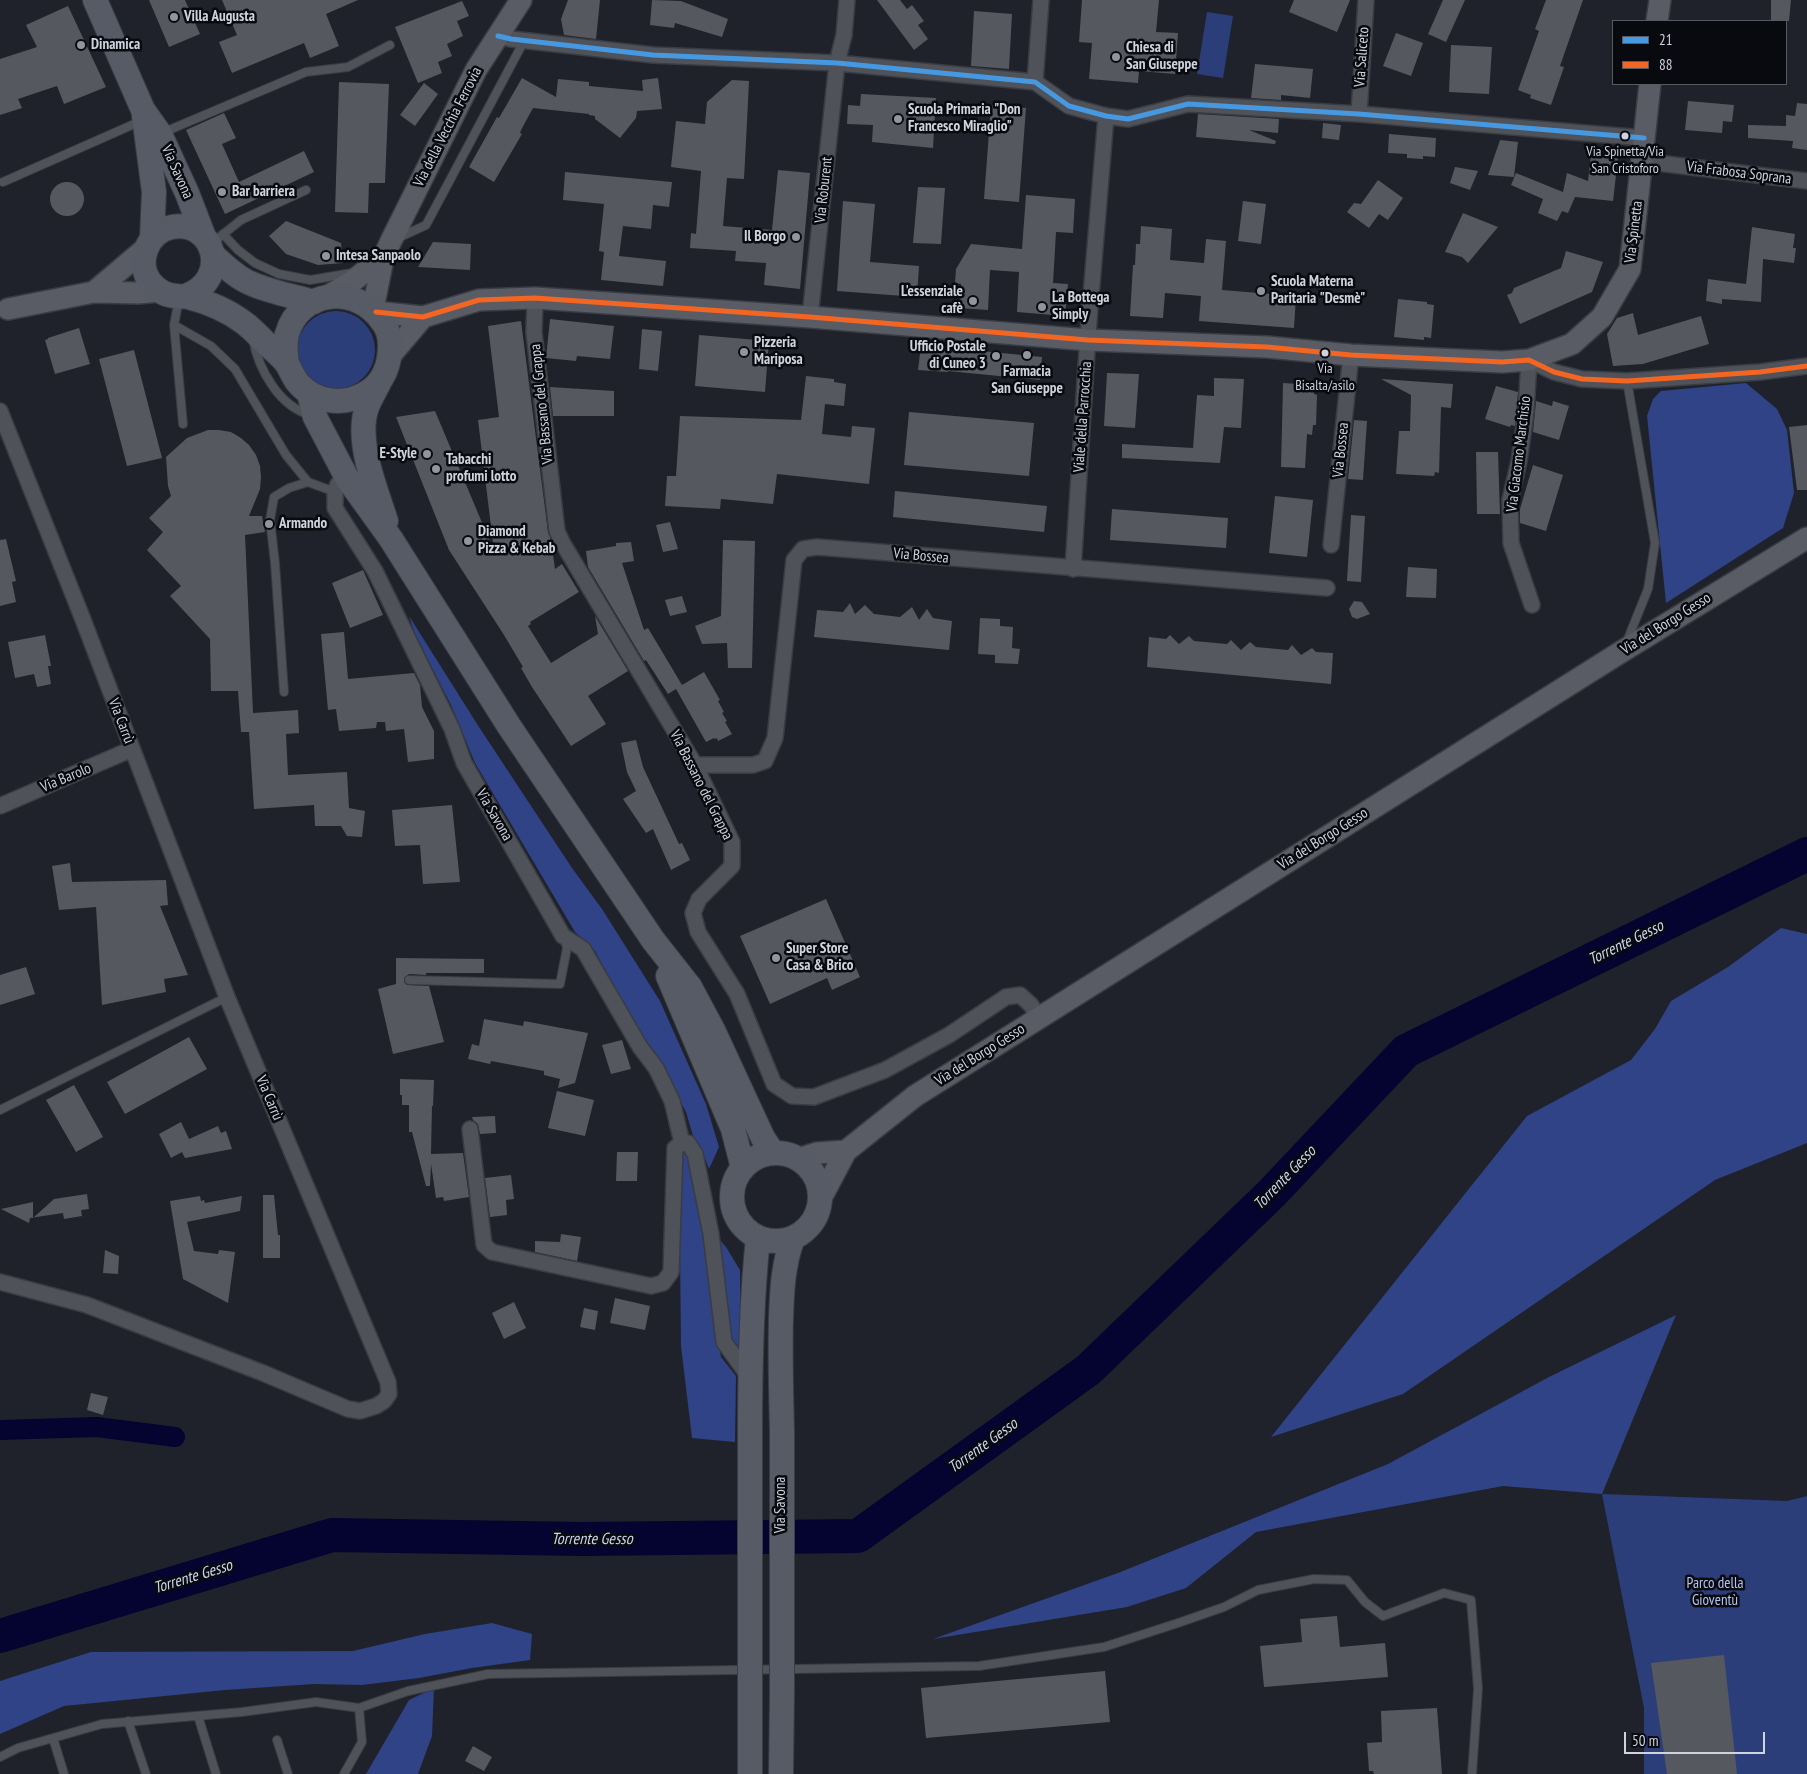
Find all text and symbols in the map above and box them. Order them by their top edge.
place label: Villa Augusta [184,8,255,26]
marker: Villa Augusta [168,11,180,23]
legend [1612,20,1787,85]
street label: Via Saliceto [1351,26,1373,88]
text: 21 [1659,30,1673,49]
place label: Dinamica [91,36,140,54]
marker: Dinamica [75,39,87,51]
place label: Chiesa di San Giuseppe [1126,39,1198,74]
marker: Chiesa di San Giuseppe [1110,51,1122,63]
text: 88 [1659,55,1673,74]
street label: Via della Vecchia Ferrovia [410,64,486,190]
place label: Scuola Primaria "Don Francesco Miraglio" [908,101,1021,136]
marker: Scuola Primaria "Don Francesco Miraglio" [892,113,904,125]
marker: Via Spinetta/Via San Cristoforo [1620,131,1630,141]
street label: Via Savona [157,142,197,202]
place label: Via Spinetta/Via San Cristoforo [1586,144,1664,176]
street label: Via Roburent [812,156,836,224]
street label: Via Frabosa Soprana [1686,158,1792,188]
place label: Bar barriera [232,183,295,201]
marker: Bar barriera [216,186,228,198]
street label: Via Spinetta [1621,200,1647,264]
place label: Il Borgo [744,228,786,246]
marker: Il Borgo [790,231,802,243]
place label: Intesa Sanpaolo [336,247,421,265]
marker: Intesa Sanpaolo [320,250,332,262]
place label: Scuola Materna Paritaria "Desmè" [1271,273,1365,308]
place label: L'essenziale cafè [901,283,963,318]
marker: Scuola Materna Paritaria "Desmè" [1255,285,1267,297]
place label: La Bottega Simply [1052,289,1110,324]
marker: L'essenziale cafè [967,295,979,307]
marker: La Bottega Simply [1036,301,1048,313]
place label: Pizzeria Mariposa [754,334,803,369]
place label: Ufficio Postale di Cuneo 3 [910,338,986,373]
street label: Via Bassano del Grappa [527,343,557,465]
marker: Pizzeria Mariposa [738,346,750,358]
marker: Via Bisalta/asilo [1320,348,1330,358]
marker: Farmacia San Giuseppe [1021,349,1033,361]
marker: Ufficio Postale di Cuneo 3 [990,350,1002,362]
street label: Viale della Parrocchia [1070,361,1096,473]
place label: Via Bisalta/asilo [1295,361,1355,394]
place label: Farmacia San Giuseppe [991,363,1063,398]
street label: Via Giacomo Marchisio [1503,395,1535,513]
street label: Via Bossea [1329,422,1353,478]
place label: E-Style [379,445,417,463]
marker: E-Style [421,448,433,460]
place label: Tabacchi profumi lotto [446,451,516,486]
marker: Tabacchi profumi lotto [430,463,442,475]
place label: Armando [279,515,327,533]
marker: Armando [263,518,275,530]
place label: Diamond Pizza & Kebab [478,523,555,558]
marker: Diamond Pizza & Kebab [462,535,474,547]
street label: Via Bossea [893,545,949,567]
street label: Via del Borgo Gesso [1618,589,1714,659]
street label: Via Carrù [104,696,138,746]
street label: Via Bassano del Grappa [666,727,736,843]
street label: Via Barolo [38,759,94,797]
street label: Via Savona [472,786,516,844]
street label: Via del Borgo Gesso [1275,804,1371,874]
water label: Torrente Gesso [1585,917,1667,969]
place label: Super Store Casa & Brico [786,940,853,975]
marker: Super Store Casa & Brico [770,952,782,964]
street label: Via del Borgo Gesso [932,1020,1028,1090]
street label: Via Carrù [252,1073,286,1123]
water label: Torrente Gesso [1250,1142,1320,1214]
water label: Torrente Gesso [944,1414,1022,1478]
street label: Via Savona [772,1477,790,1533]
water label: Torrente Gesso [551,1529,633,1549]
water label: Torrente Gesso [151,1556,235,1598]
park label: Parco della Gioventù [1687,1575,1743,1610]
scale bar [1627,1722,1768,1754]
text: 50 m [1632,1731,1658,1750]

